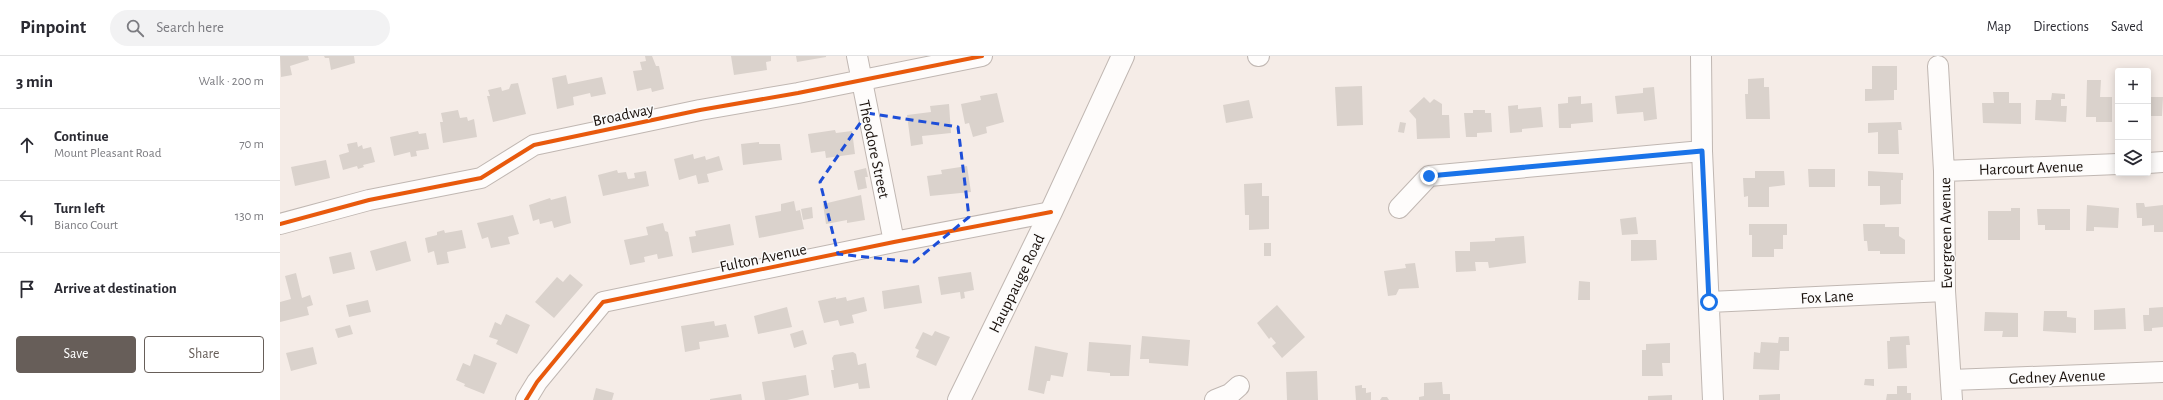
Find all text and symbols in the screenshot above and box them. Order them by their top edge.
search box [110,10,390,46]
icon: search [124,17,146,39]
text: Pinpoint [20,18,86,37]
text: Search here [156,20,224,35]
text: Map [1987,20,2011,34]
text: Directions [2033,20,2089,34]
text: Saved [2111,20,2143,34]
map controls [2115,68,2151,176]
button: + [2115,68,2151,104]
text: 3 min [16,73,53,90]
text: Walk · 200 m [198,75,264,88]
street label: Theodore Street [856,99,892,200]
street label: Broadway [591,101,655,130]
button: − [2115,104,2151,140]
text: Continue [54,129,109,144]
icon: ahead [16,134,38,156]
text: 70 m [239,138,264,151]
button: layers [2115,140,2151,176]
text: Mount Pleasant Road [54,147,161,160]
street label: Harcourt Avenue [1978,158,2084,178]
route end [1420,167,1438,185]
street label: Evergreen Avenue [1937,177,1955,289]
text: Turn left [54,201,105,216]
icon: left [16,206,38,228]
text: 130 m [235,210,264,223]
text: Bianco Court [54,219,118,232]
street label: Hauppauge Road [986,232,1048,335]
street label: Fulton Avenue [718,241,808,275]
icon: arrive [16,278,38,300]
text: Arrive at destination [54,281,177,296]
street label: Fox Lane [1800,288,1854,306]
route start [1700,293,1718,311]
button: Save [16,336,136,373]
button: Share [144,336,264,373]
street label: Gedney Avenue [2008,367,2106,388]

